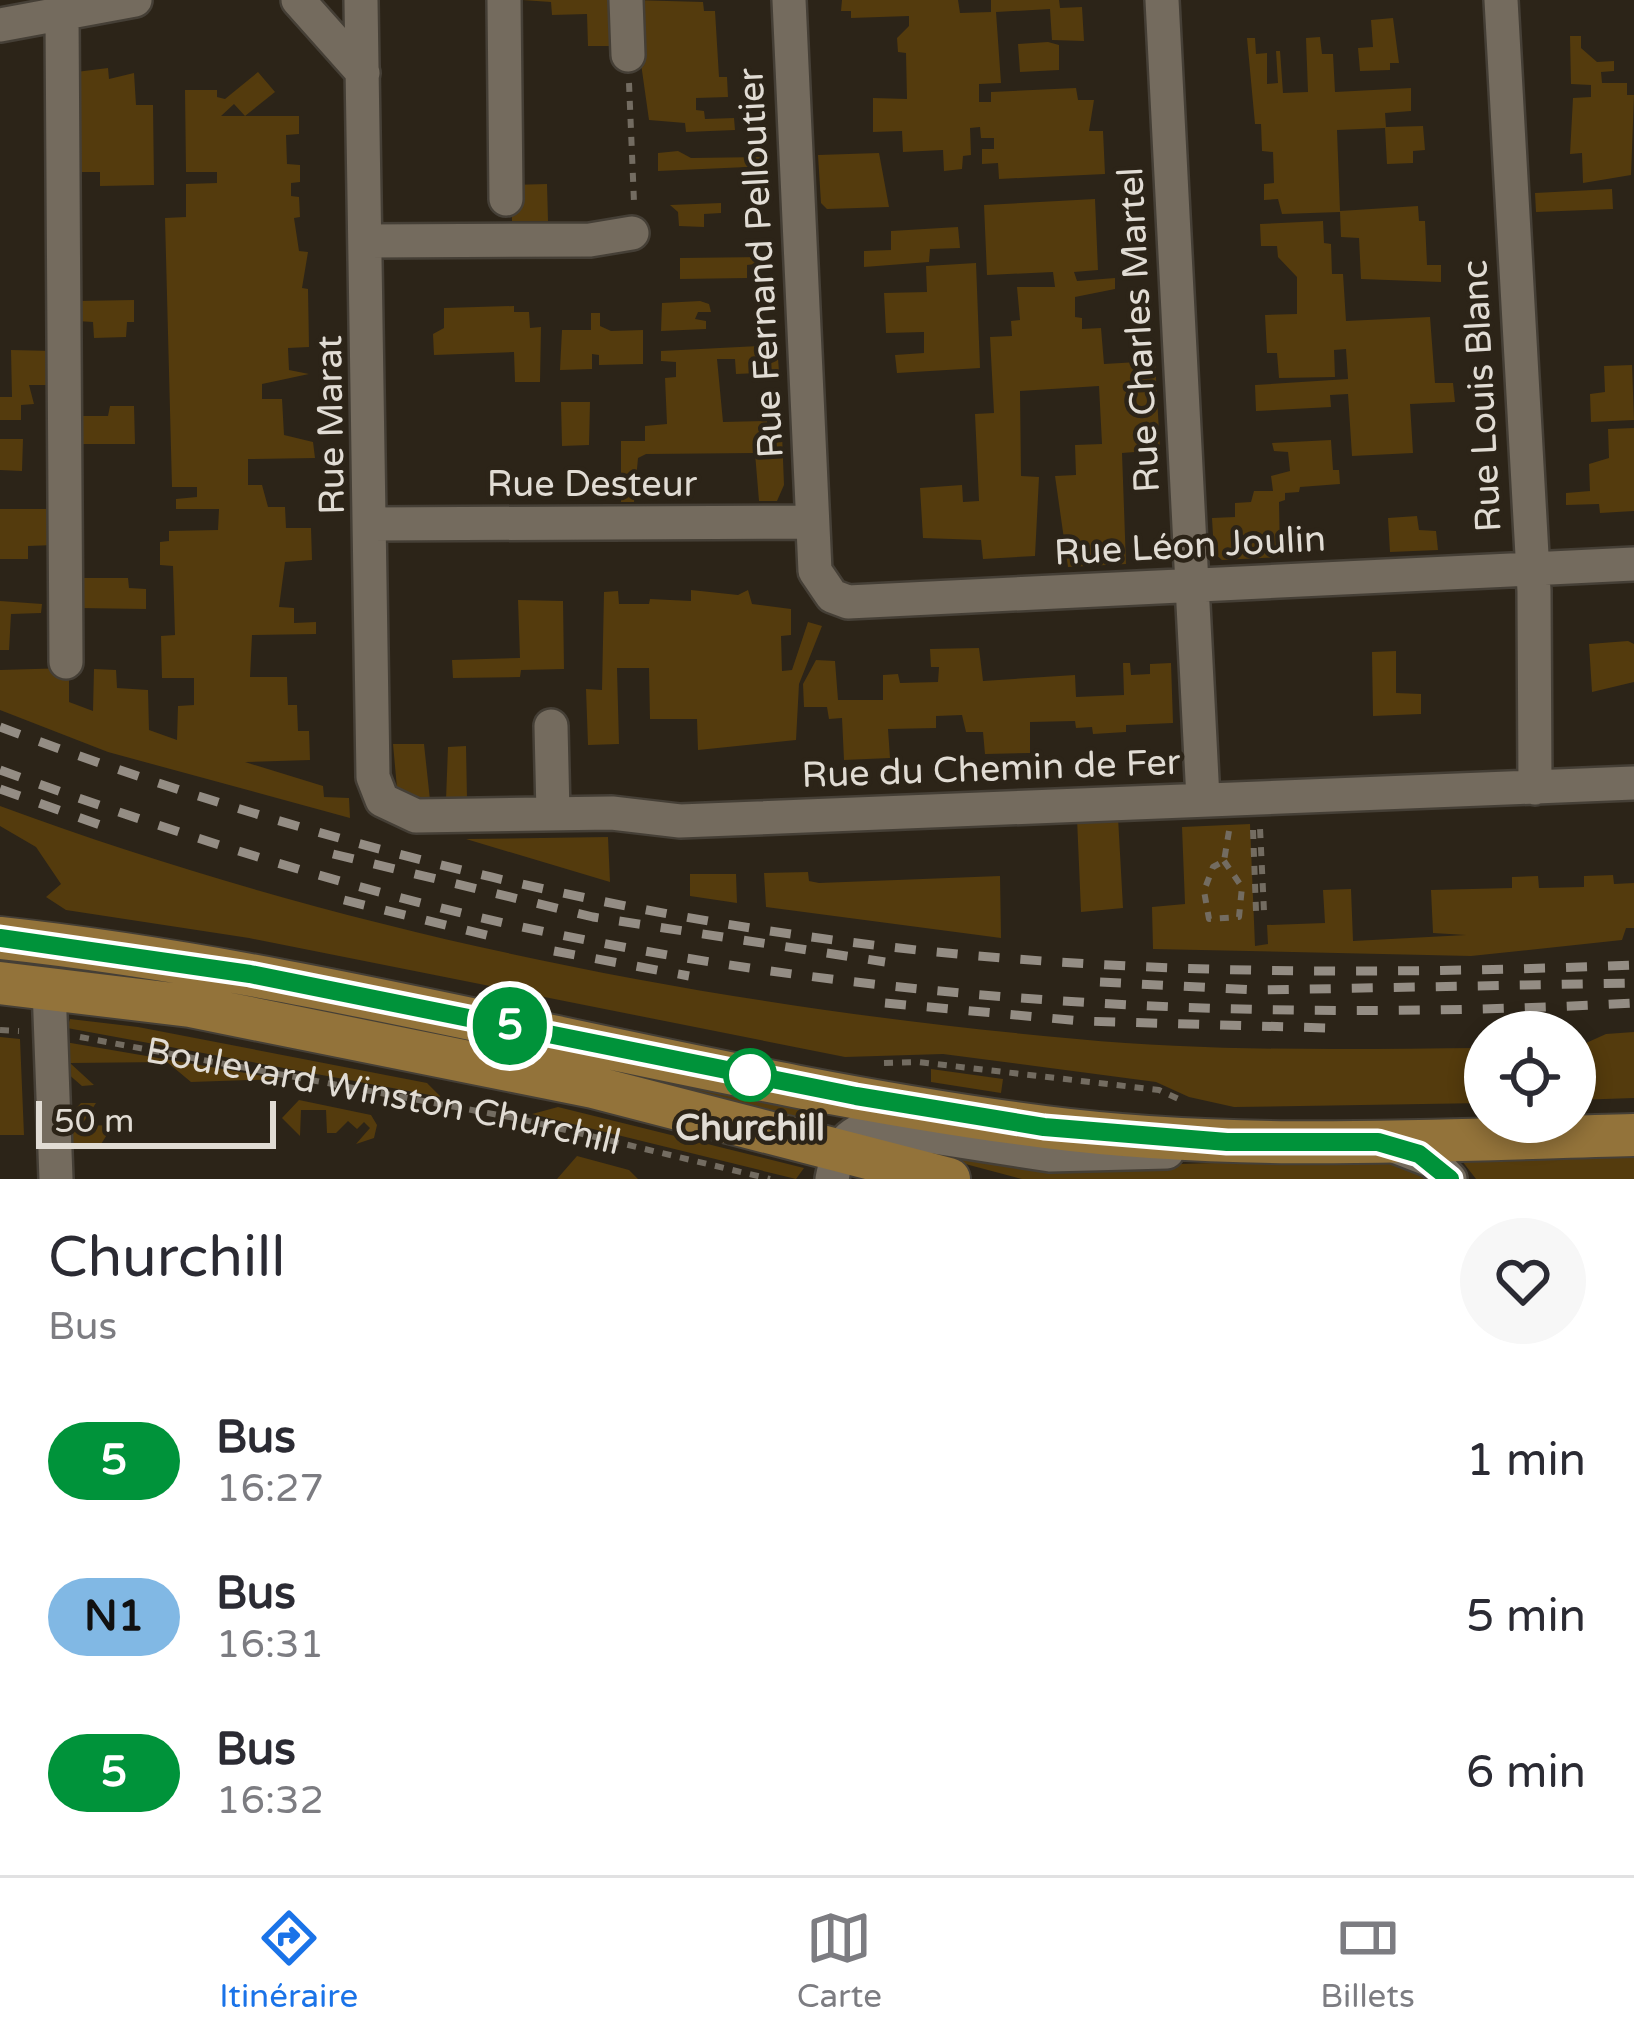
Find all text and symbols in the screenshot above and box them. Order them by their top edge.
street label: Rue Fernand Pelloutier [729,67,793,459]
street label: Rue Charles Martel [1109,166,1169,494]
street label: Rue Louis Blanc [1453,259,1511,533]
street label: Rue Marat [308,335,354,515]
street label: Rue Desteur [487,463,698,506]
street label: Rue Léon Joulin [1053,517,1327,575]
street label: Rue du Chemin de Fer [801,741,1181,797]
line badge: 5 [471,987,549,1065]
text: 5 [497,1000,523,1051]
map controls [1464,1011,1596,1143]
button: locate [1464,1011,1596,1143]
street label: Boulevard Winston Churchill [142,1028,625,1164]
marker: Churchill [725,1050,775,1100]
scale bar [36,1095,276,1148]
text: 50 m [54,1102,134,1141]
place label: Churchill [675,1107,825,1150]
button: heart [1460,1218,1586,1344]
text: Churchill [48,1224,285,1292]
text: Bus [48,1303,117,1350]
text: Bus [216,1411,296,1465]
text: 1 min [1466,1434,1586,1488]
text: 5 [101,1435,127,1486]
text: 16:27 [216,1465,324,1512]
text: Bus [216,1567,296,1621]
text: 5 min [1466,1590,1586,1644]
text: N1 [84,1591,144,1642]
text: 16:31 [216,1621,324,1668]
text: Bus [216,1723,296,1777]
text: 6 min [1466,1746,1586,1800]
text: 5 [101,1747,127,1798]
text: 16:32 [216,1777,324,1824]
tab: Itinéraire [219,1905,358,2016]
tab: Carte [797,1905,882,2016]
tab: Billets [1320,1905,1415,2016]

